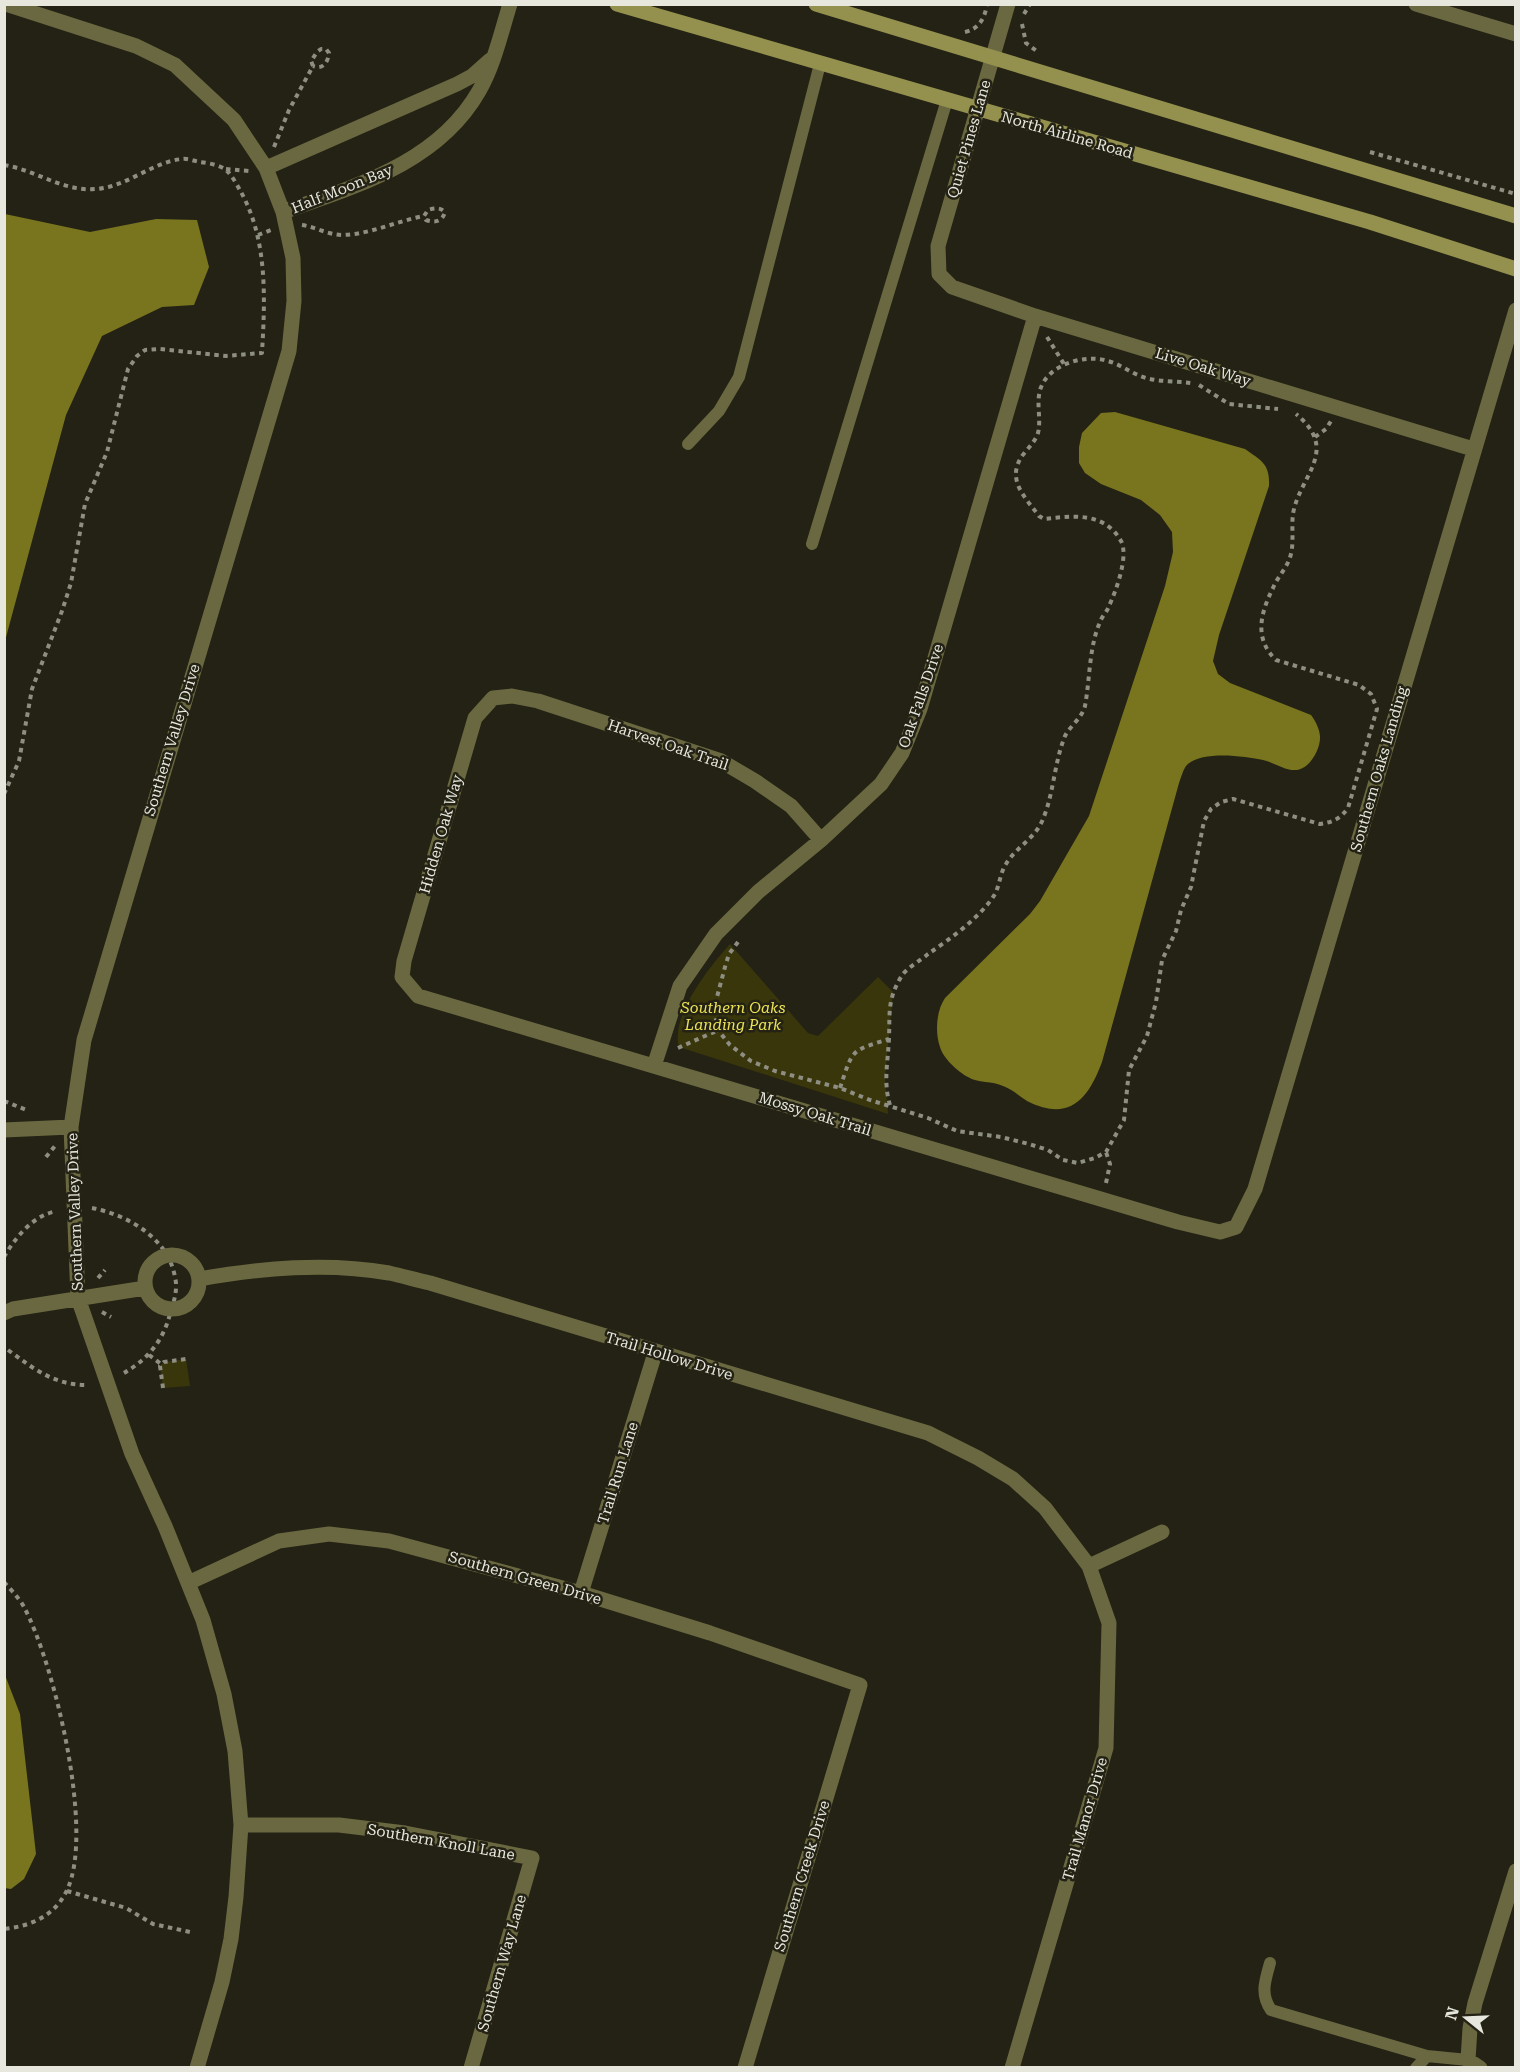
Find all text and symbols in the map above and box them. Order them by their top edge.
street label: Quiet Pines Lane [943,78,995,200]
street label: North Airline Road [999,108,1135,162]
street label: Half Moon Bay [289,161,395,217]
street label: Live Oak Way [1153,344,1253,390]
street label: Oak Falls Drive [895,641,947,751]
street label: Southern Valley Drive [140,662,204,818]
street label: Southern Oaks Landing [1347,684,1411,854]
street label: Harvest Oak Trail [605,716,731,774]
street label: Hidden Oak Way [415,772,467,895]
park label: Southern Oaks Landing Park [679,999,786,1034]
street label: Mossy Oak Trail [756,1088,874,1140]
street label: Southern Valley Drive [63,1133,87,1291]
street label: Trail Hollow Drive [603,1328,735,1384]
street label: Trail Run Lane [594,1420,642,1526]
street label: Southern Green Drive [446,1548,604,1608]
street label: Trail Manor Drive [1059,1755,1111,1883]
street label: Southern Creek Drive [770,1798,834,1954]
street label: Southern Knoll Lane [366,1820,516,1864]
street label: Southern Way Lane [474,1892,530,2034]
north arrow [1436,1988,1496,2048]
text: N [1441,2005,1463,2022]

